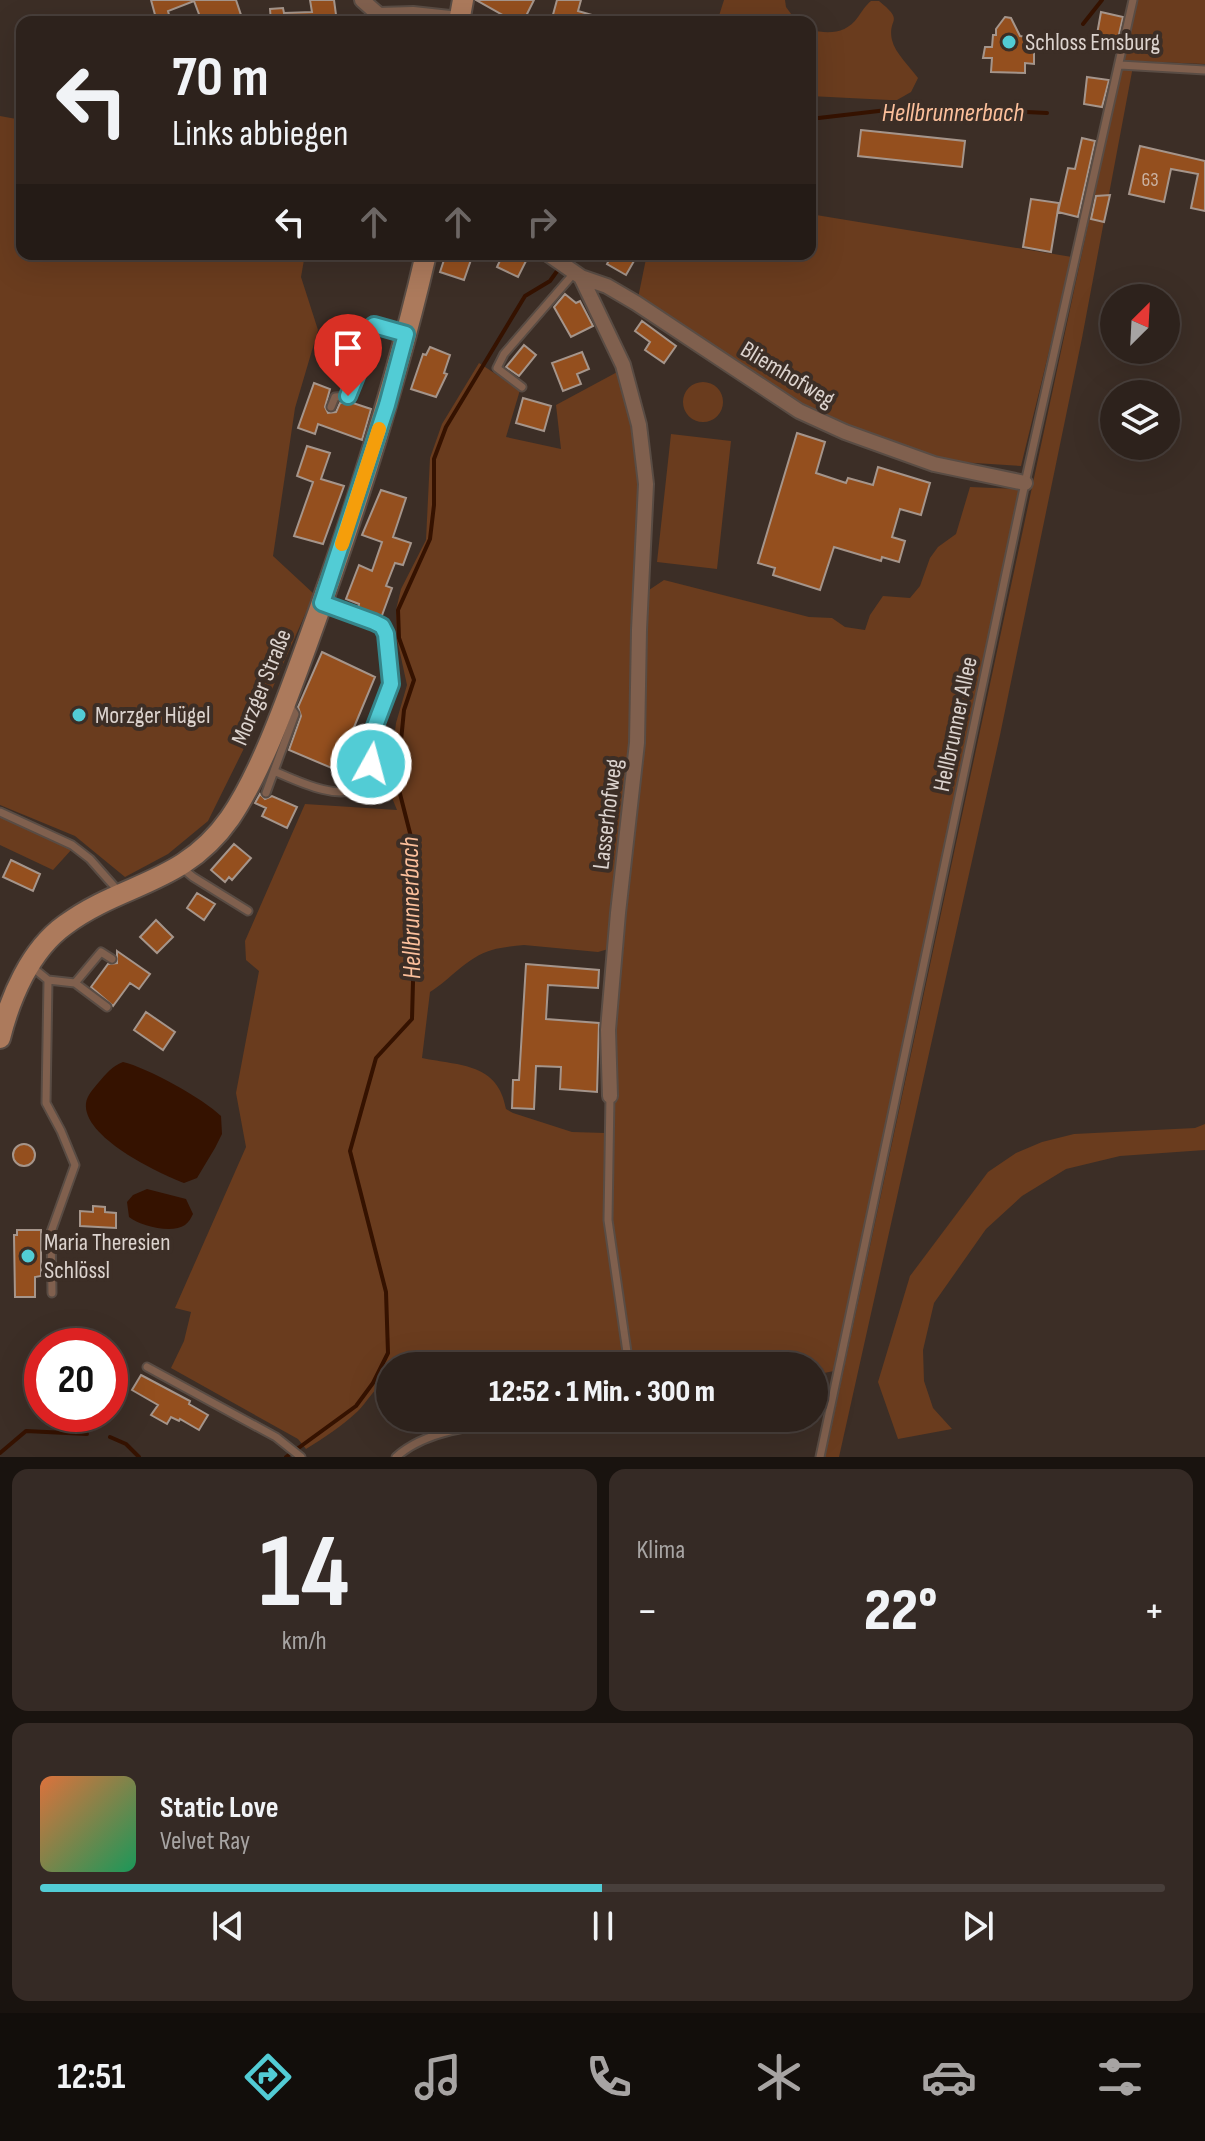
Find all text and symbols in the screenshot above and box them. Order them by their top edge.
place label: Schloss Emsburg [1025,28,1160,57]
marker: Schloss Emsburg [1000,33,1018,51]
text: 70 m [172,45,269,112]
icon: left [40,48,144,152]
water label: Hellbrunnerbach [882,98,1024,129]
text: Links abbiegen [172,113,348,156]
house number: 63 [1141,168,1159,192]
icon: left [268,200,312,244]
icon: ahead [352,200,396,244]
icon: ahead [436,200,480,244]
icon: right [520,200,564,244]
north arrow [1100,284,1180,364]
map controls [1100,284,1180,460]
pin [314,314,382,396]
icon: arrive [326,326,370,370]
street label: Bliemhofweg [735,335,840,414]
button: layers [1100,380,1180,460]
street label: Morzger Straße [225,625,298,749]
street label: Hellbrunner Allee [927,654,984,794]
place label: Morzger Hügel [95,701,210,730]
marker: Morzger Hügel [70,706,88,724]
position arrow [329,722,413,806]
street label: Lasserhofweg [586,757,629,871]
water label: Hellbrunnerbach [395,836,428,979]
place label: Maria Theresien Schlössl [44,1228,171,1285]
marker: Maria Theresien Schlössl [19,1247,37,1265]
speed limit sign: 20 [24,1328,128,1432]
text: 12:52 · 1 Min. · 300 m [489,1374,715,1410]
text: 14 [259,1511,349,1636]
text: Klima [637,1535,685,1566]
text: 22° [864,1575,937,1647]
text: − [637,1585,658,1638]
text: + [1143,1585,1165,1638]
text: km/h [282,1626,327,1657]
text: Static Love [160,1790,279,1826]
text: Velvet Ray [160,1826,250,1857]
icon: previous [206,1904,250,1948]
icon: pause [581,1904,625,1948]
icon: next [956,1904,1000,1948]
icon: directions [240,2049,296,2105]
icon: music [410,2049,466,2105]
icon: phone [581,2049,637,2105]
icon: climate [751,2049,807,2105]
icon: car [921,2049,977,2105]
icon: filters [1092,2049,1148,2105]
text: 12:51 [57,2056,125,2099]

